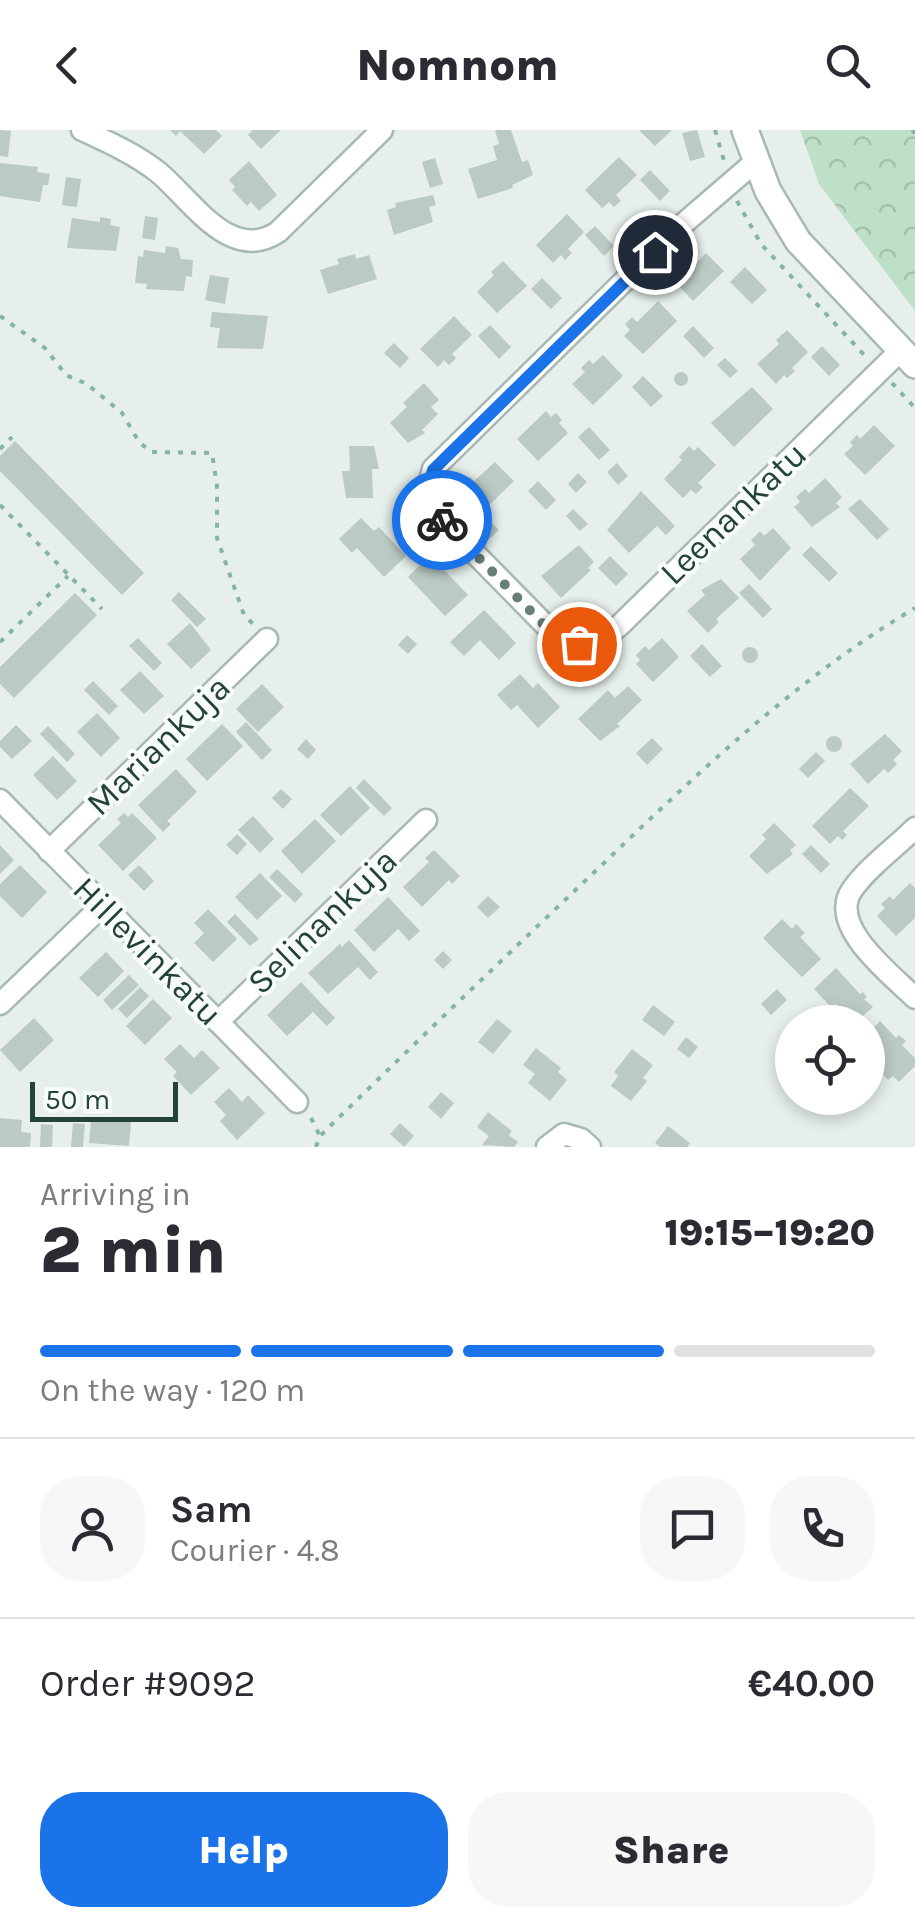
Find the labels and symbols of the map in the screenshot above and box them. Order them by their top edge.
pin [613,210,698,295]
street label: Leenankatu [652,434,815,593]
courier [392,470,492,570]
pin [537,602,622,687]
street label: Mariankuja [78,667,239,824]
street label: Selinankuja [239,840,406,1003]
street label: Hillevinkatu [65,868,231,1034]
scale bar [30,1077,178,1121]

